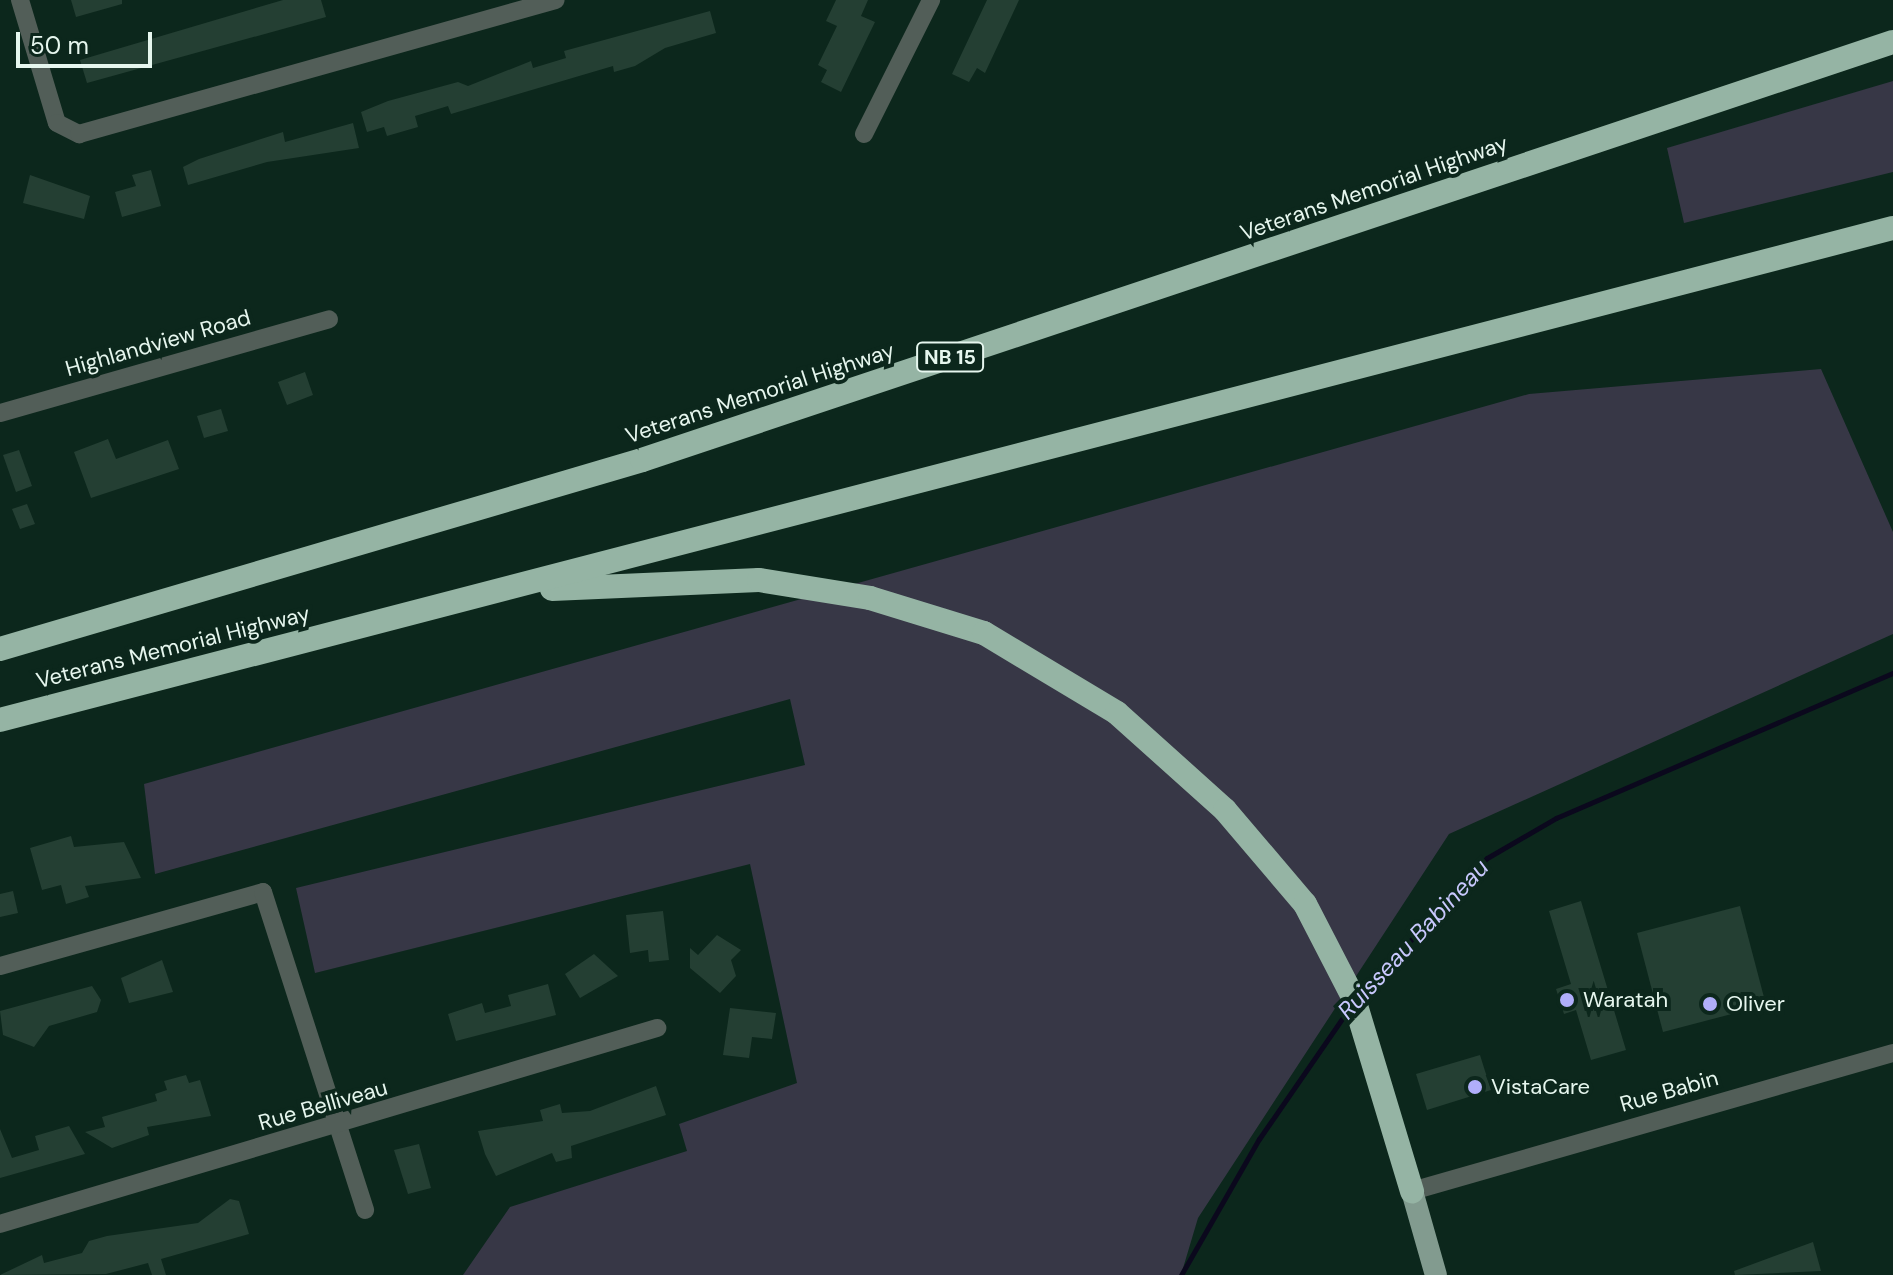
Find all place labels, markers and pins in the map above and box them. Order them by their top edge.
place label: Waratah [1583,987,1668,1013]
marker: Waratah [1558,991,1576,1009]
place label: Oliver [1726,991,1785,1017]
marker: Oliver [1701,995,1719,1013]
place label: VistaCare [1491,1074,1590,1100]
marker: VistaCare [1466,1078,1484,1096]

